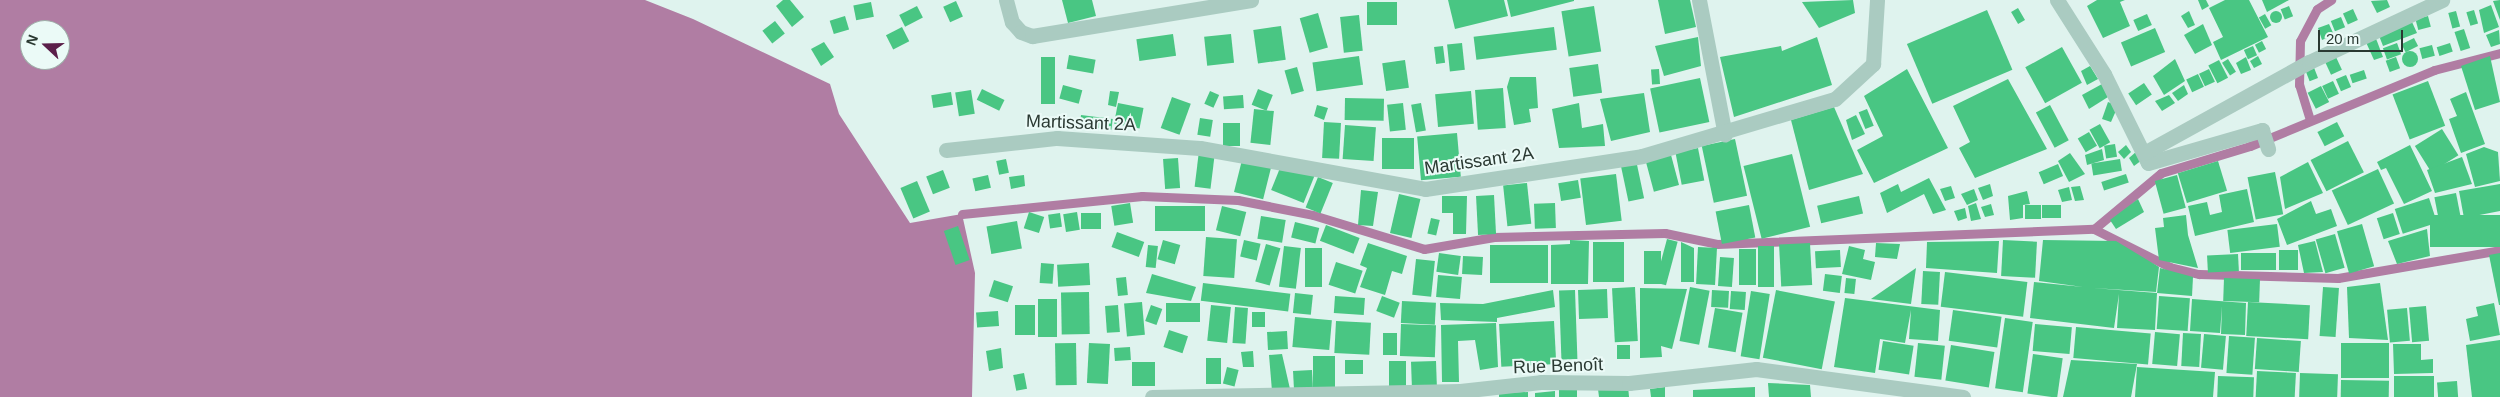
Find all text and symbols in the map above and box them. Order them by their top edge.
north arrow [20,20,70,70]
scale bar [2320,20,2405,52]
text: 20 m [2326,30,2359,47]
text: N [23,32,41,48]
street label: Martissant 2A [1026,110,1136,136]
street label: Martissant 2A [1423,143,1535,179]
street label: Rue Benoît [1513,354,1603,378]

